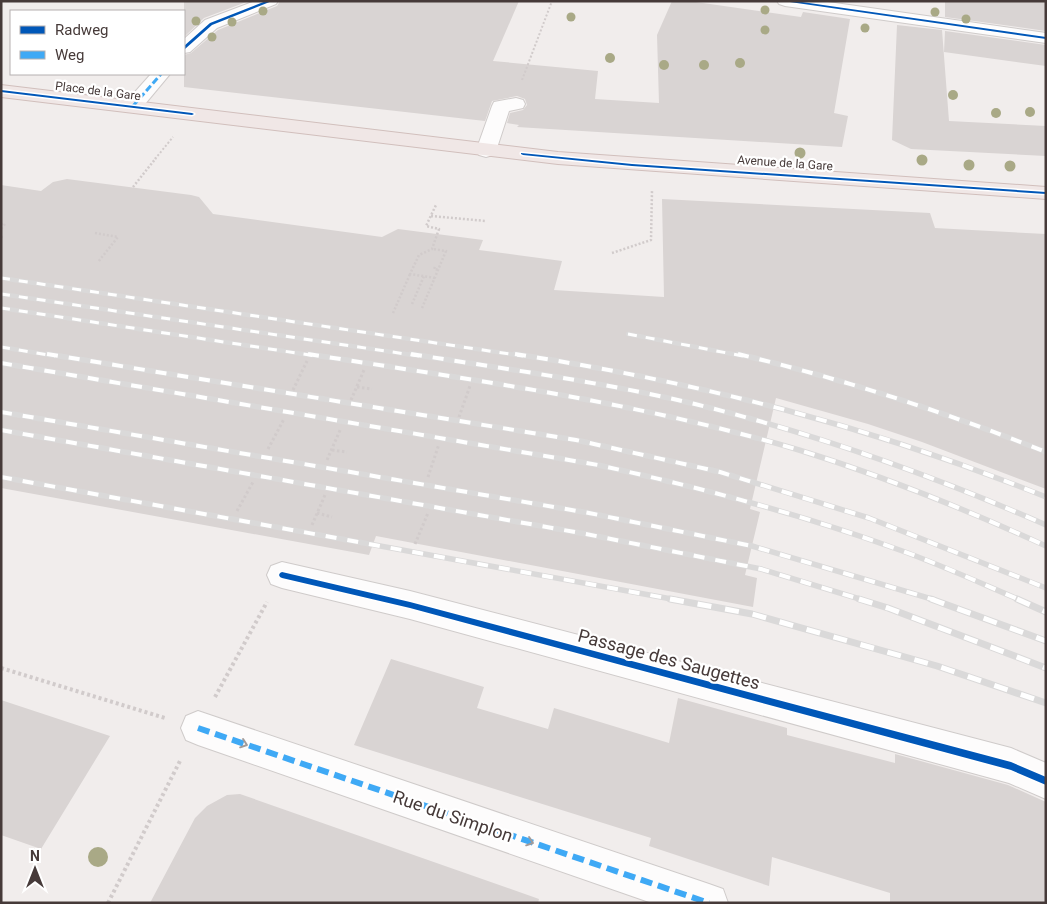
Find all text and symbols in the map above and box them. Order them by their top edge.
legend [10,10,185,75]
text: Radweg [55,21,109,39]
text: Weg [55,46,84,64]
street label: Place de la Gare [54,79,142,103]
street label: Avenue de la Gare [737,153,833,173]
street label: Passage des Saugettes [576,625,762,693]
one-way arrow [239,738,248,748]
street label: Rue du Simplon [390,786,516,846]
one-way arrow [525,836,534,846]
north arrow [10,844,60,894]
text: N [30,848,40,864]

